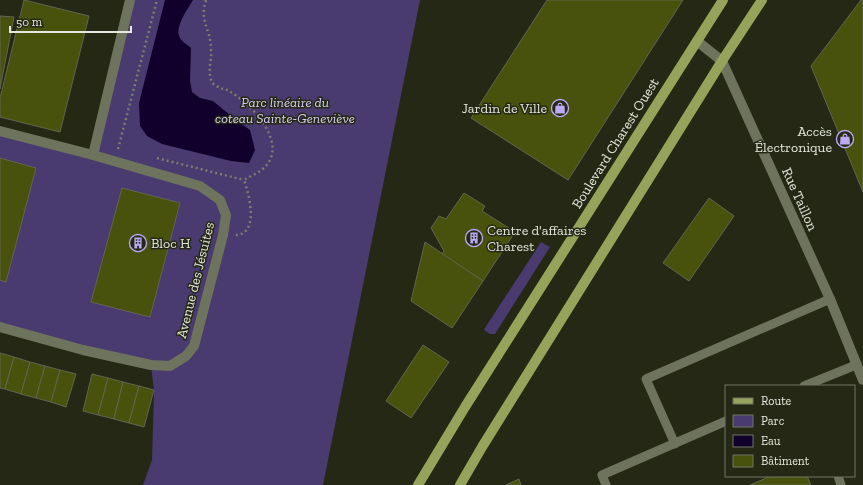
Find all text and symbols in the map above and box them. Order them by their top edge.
scale bar [10,8,131,34]
text: 50 m [16,15,43,29]
street label: Boulevard Charest Ouest [568,74,663,212]
park label: Parc linéaire du coteau Sainte-Geneviève [215,94,355,127]
shop icon: Jardin de Ville [550,98,570,118]
place label: Jardin de Ville [462,100,547,117]
place label: Accès Électronique [755,123,832,156]
shop icon: Accès Électronique [835,129,855,149]
street label: Rue Taillon [778,165,821,234]
street label: Avenue des Jésuites [173,220,218,340]
place label: Centre d'affaires Charest [487,222,586,255]
building icon: Centre d'affaires Charest [464,228,484,248]
building icon: Bloc H [128,233,148,253]
place label: Bloc H [151,235,191,252]
legend [725,385,855,477]
text: Route [761,394,792,408]
text: Parc [761,414,785,428]
text: Eau [761,434,781,448]
text: Bâtiment [761,454,810,468]

